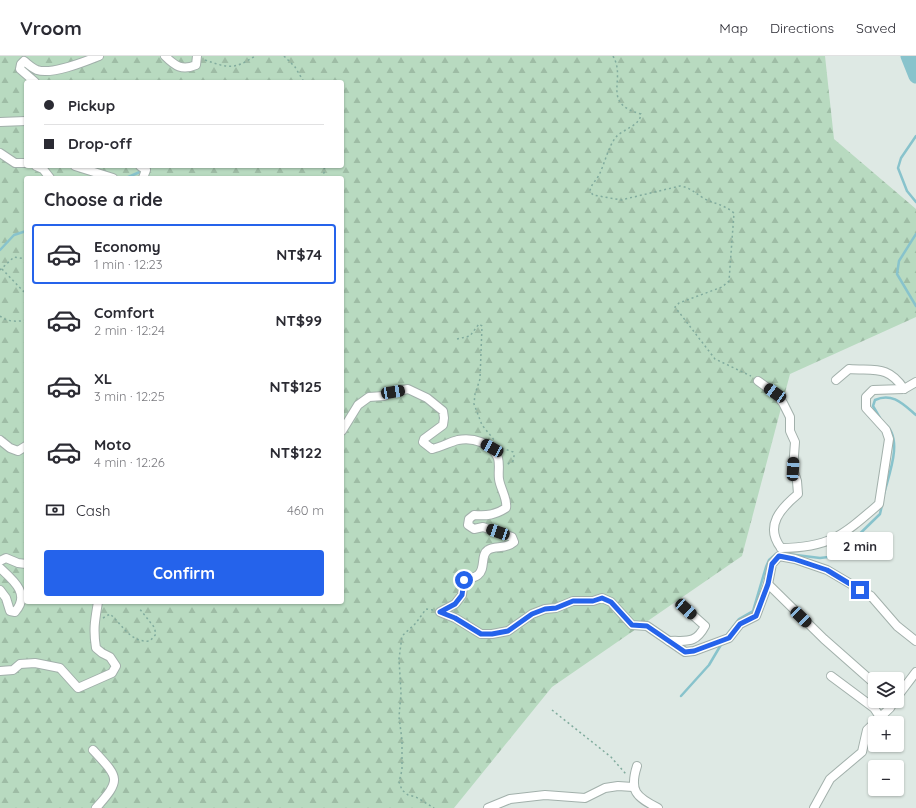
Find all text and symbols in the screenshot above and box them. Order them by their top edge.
text: Vroom [20,16,82,40]
text: Map [719,19,748,37]
text: Directions [770,19,834,37]
text: Saved [856,19,896,37]
text: Pickup [68,96,115,115]
text: Drop-off [68,134,132,153]
text: Choose a ride [44,188,163,211]
icon: car [46,236,82,272]
text: Economy [94,237,161,256]
text: NT$74 [276,245,322,264]
text: 1 min · 12:23 [94,256,163,272]
icon: car [46,302,82,338]
text: Comfort [94,303,155,322]
text: NT$99 [276,311,322,330]
text: 2 min · 12:24 [94,322,165,338]
icon: car [46,368,82,404]
text: XL [94,369,112,388]
text: NT$125 [270,377,322,396]
car [762,381,788,405]
car [380,384,406,400]
text: 3 min · 12:25 [94,388,165,404]
icon: car [46,434,82,470]
text: Moto [94,435,131,454]
car [479,437,505,459]
text: NT$122 [270,443,322,462]
text: 4 min · 12:26 [94,454,165,470]
car [786,457,800,481]
icon: cash [44,499,66,521]
text: Cash [76,501,110,520]
text: 460 m [287,502,324,518]
car [485,522,511,542]
callout: 2 min [827,532,893,560]
text: 2 min [843,538,877,554]
button: Confirm [44,550,324,596]
route start [455,571,473,589]
route end [851,581,869,599]
car [673,597,699,621]
car [788,604,814,630]
map controls [868,672,904,796]
button: layers [868,672,904,708]
button: + [868,716,904,752]
button: − [868,760,904,796]

